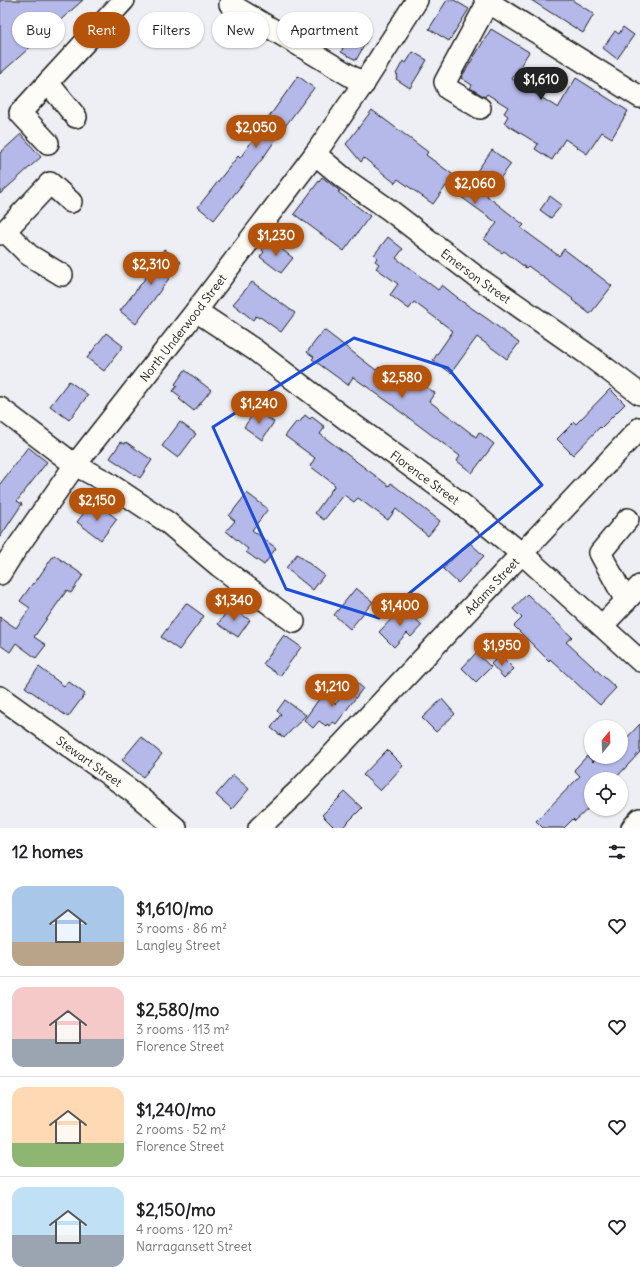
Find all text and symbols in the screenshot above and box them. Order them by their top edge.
chip: Buy [12,12,65,48]
chip: Rent [73,12,130,48]
chip: Filters [138,12,204,48]
chip: New [212,12,269,48]
chip: Apartment [277,12,373,48]
pin: $1,610 [508,67,574,101]
text: $1,610 [523,71,559,88]
pin: $2,050 [223,115,289,149]
text: $2,050 [235,119,277,136]
pin: $2,060 [442,171,508,205]
text: $2,060 [454,175,496,192]
pin: $1,230 [243,223,309,257]
text: $1,230 [257,227,295,244]
street label: Emerson Street [438,245,514,306]
pin: $2,310 [118,252,184,286]
text: $2,310 [132,256,170,273]
street label: North Underwood Street [136,271,229,384]
pin: $2,580 [369,365,435,399]
text: $2,580 [382,369,422,386]
pin: $1,240 [226,391,292,425]
text: $1,240 [240,395,278,412]
street label: Florence Street [388,447,462,507]
pin: $2,150 [64,488,130,522]
text: $2,150 [78,492,116,509]
street label: Adams Street [461,554,522,617]
pin: $1,340 [201,588,267,622]
text: $1,340 [215,592,253,609]
pin: $1,400 [367,593,433,627]
text: $1,400 [380,597,420,614]
pin: $1,950 [469,633,535,667]
text: $1,950 [483,637,521,654]
pin: $1,210 [299,674,365,708]
text: $1,210 [314,678,350,695]
north arrow [584,720,628,764]
map controls [584,720,628,816]
street label: Stewart Street [54,732,125,789]
button: locate [584,772,628,816]
text: 12 homes [12,841,83,863]
icon: filters [606,841,628,863]
text: $1,610/mo [136,898,213,920]
icon: home [44,902,92,950]
icon: heart [606,915,628,937]
text: 3 rooms · 86 m² [136,920,227,937]
text: Langley Street [136,937,220,954]
text: $2,580/mo [136,999,219,1021]
icon: home [44,1003,92,1051]
icon: heart [606,1016,628,1038]
text: 3 rooms · 113 m² [136,1021,230,1038]
text: Florence Street [136,1038,224,1055]
text: $1,240/mo [136,1099,216,1121]
icon: home [44,1103,92,1151]
icon: heart [606,1116,628,1138]
text: 2 rooms · 52 m² [136,1121,226,1138]
text: Florence Street [136,1138,224,1155]
text: $2,150/mo [136,1199,216,1221]
icon: home [44,1203,92,1251]
icon: heart [606,1216,628,1238]
text: 4 rooms · 120 m² [136,1221,233,1238]
text: Narragansett Street [136,1238,252,1255]

